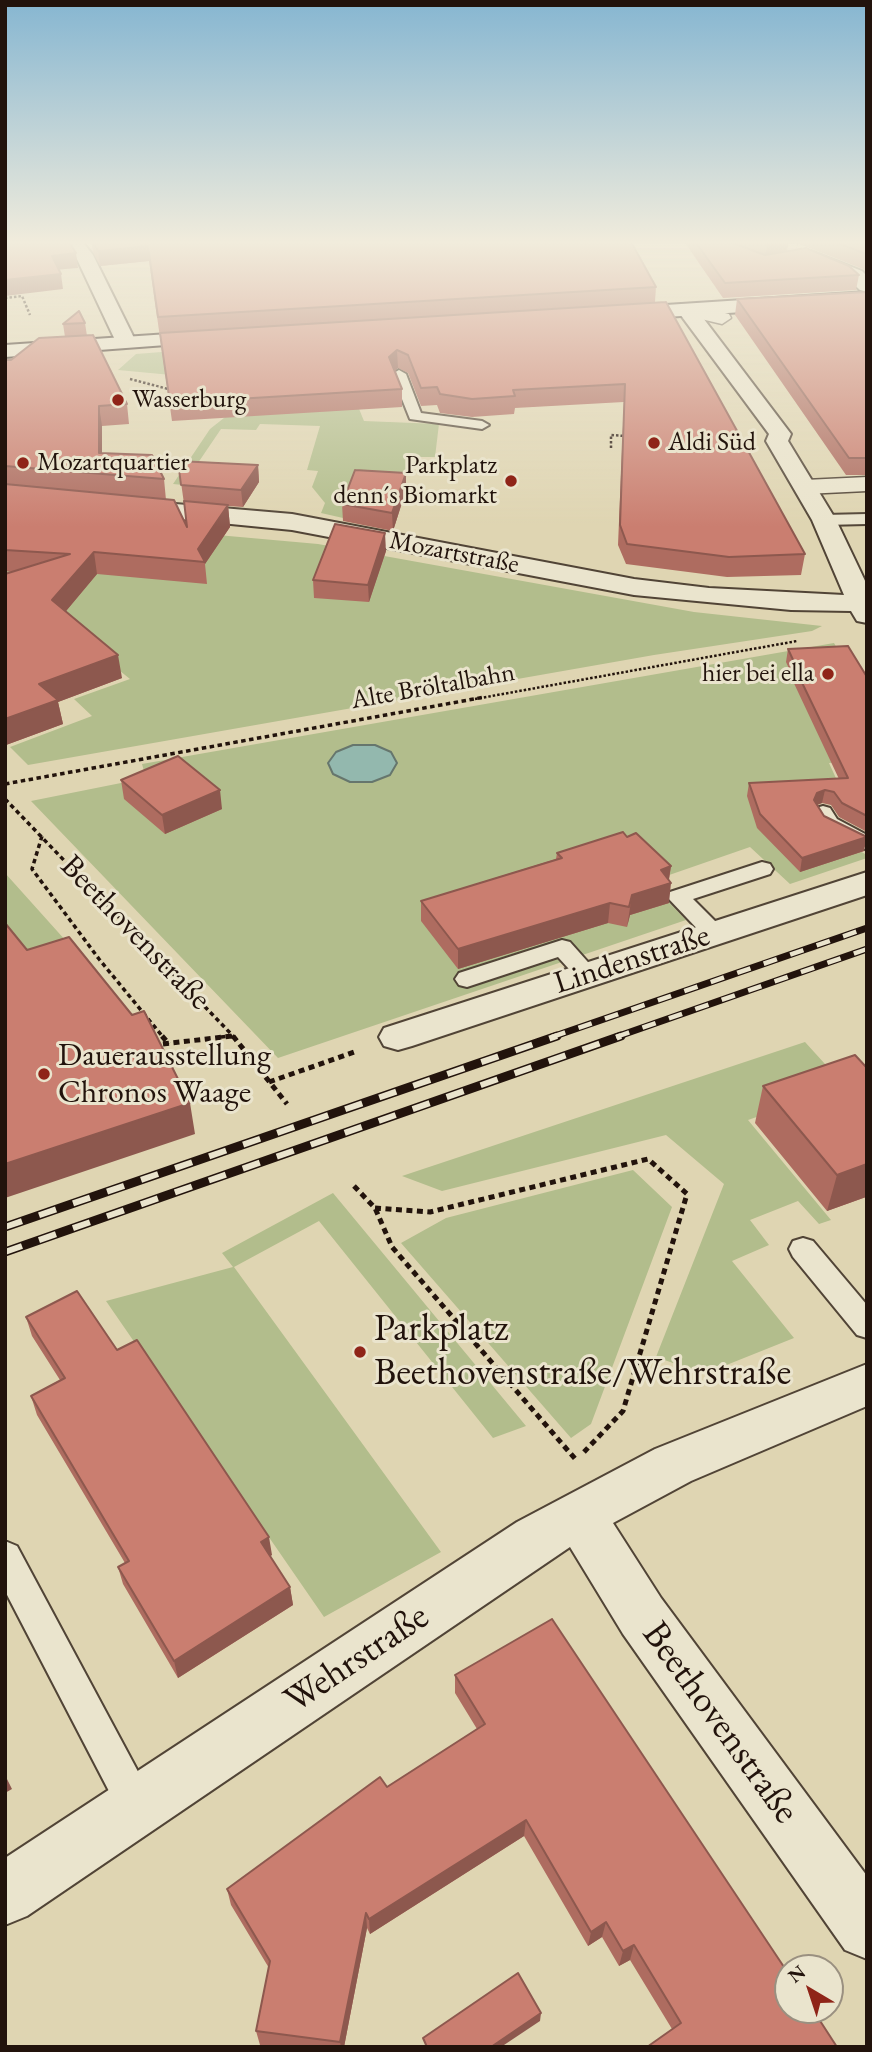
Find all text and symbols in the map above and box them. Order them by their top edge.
place label: Wasserburg [132,384,246,416]
marker: Wasserburg [110,392,126,408]
place label: Aldi Süd [668,427,756,459]
marker: Aldi Süd [646,435,662,451]
place label: Mozartquartier [37,447,189,479]
place label: Parkplatz denn´s Biomarkt [333,450,497,512]
marker: Mozartquartier [15,455,31,471]
marker: Parkplatz denn´s Biomarkt [503,473,519,489]
street label: Mozartstraße [387,525,521,581]
street label: Alte Bröltalbahn [349,657,517,717]
place label: hier bei ella [702,658,814,690]
marker: hier bei ella [820,666,836,682]
street label: Beethovenstraße [52,848,218,1018]
street label: Lindenstraße [549,917,715,1003]
place label: Dauerausstellung Chronos Waage [58,1037,271,1112]
marker: Dauerausstellung Chronos Waage [36,1066,52,1082]
place label: Parkplatz Beethovenstraße/Wehrstraße [374,1307,791,1396]
marker: Parkplatz Beethovenstraße/Wehrstraße [352,1344,368,1360]
street label: Wehrstraße [276,1594,438,1724]
street label: Beethovenstraße [632,1613,808,1833]
north arrow [774,1954,844,2024]
text: N [783,1959,811,1988]

